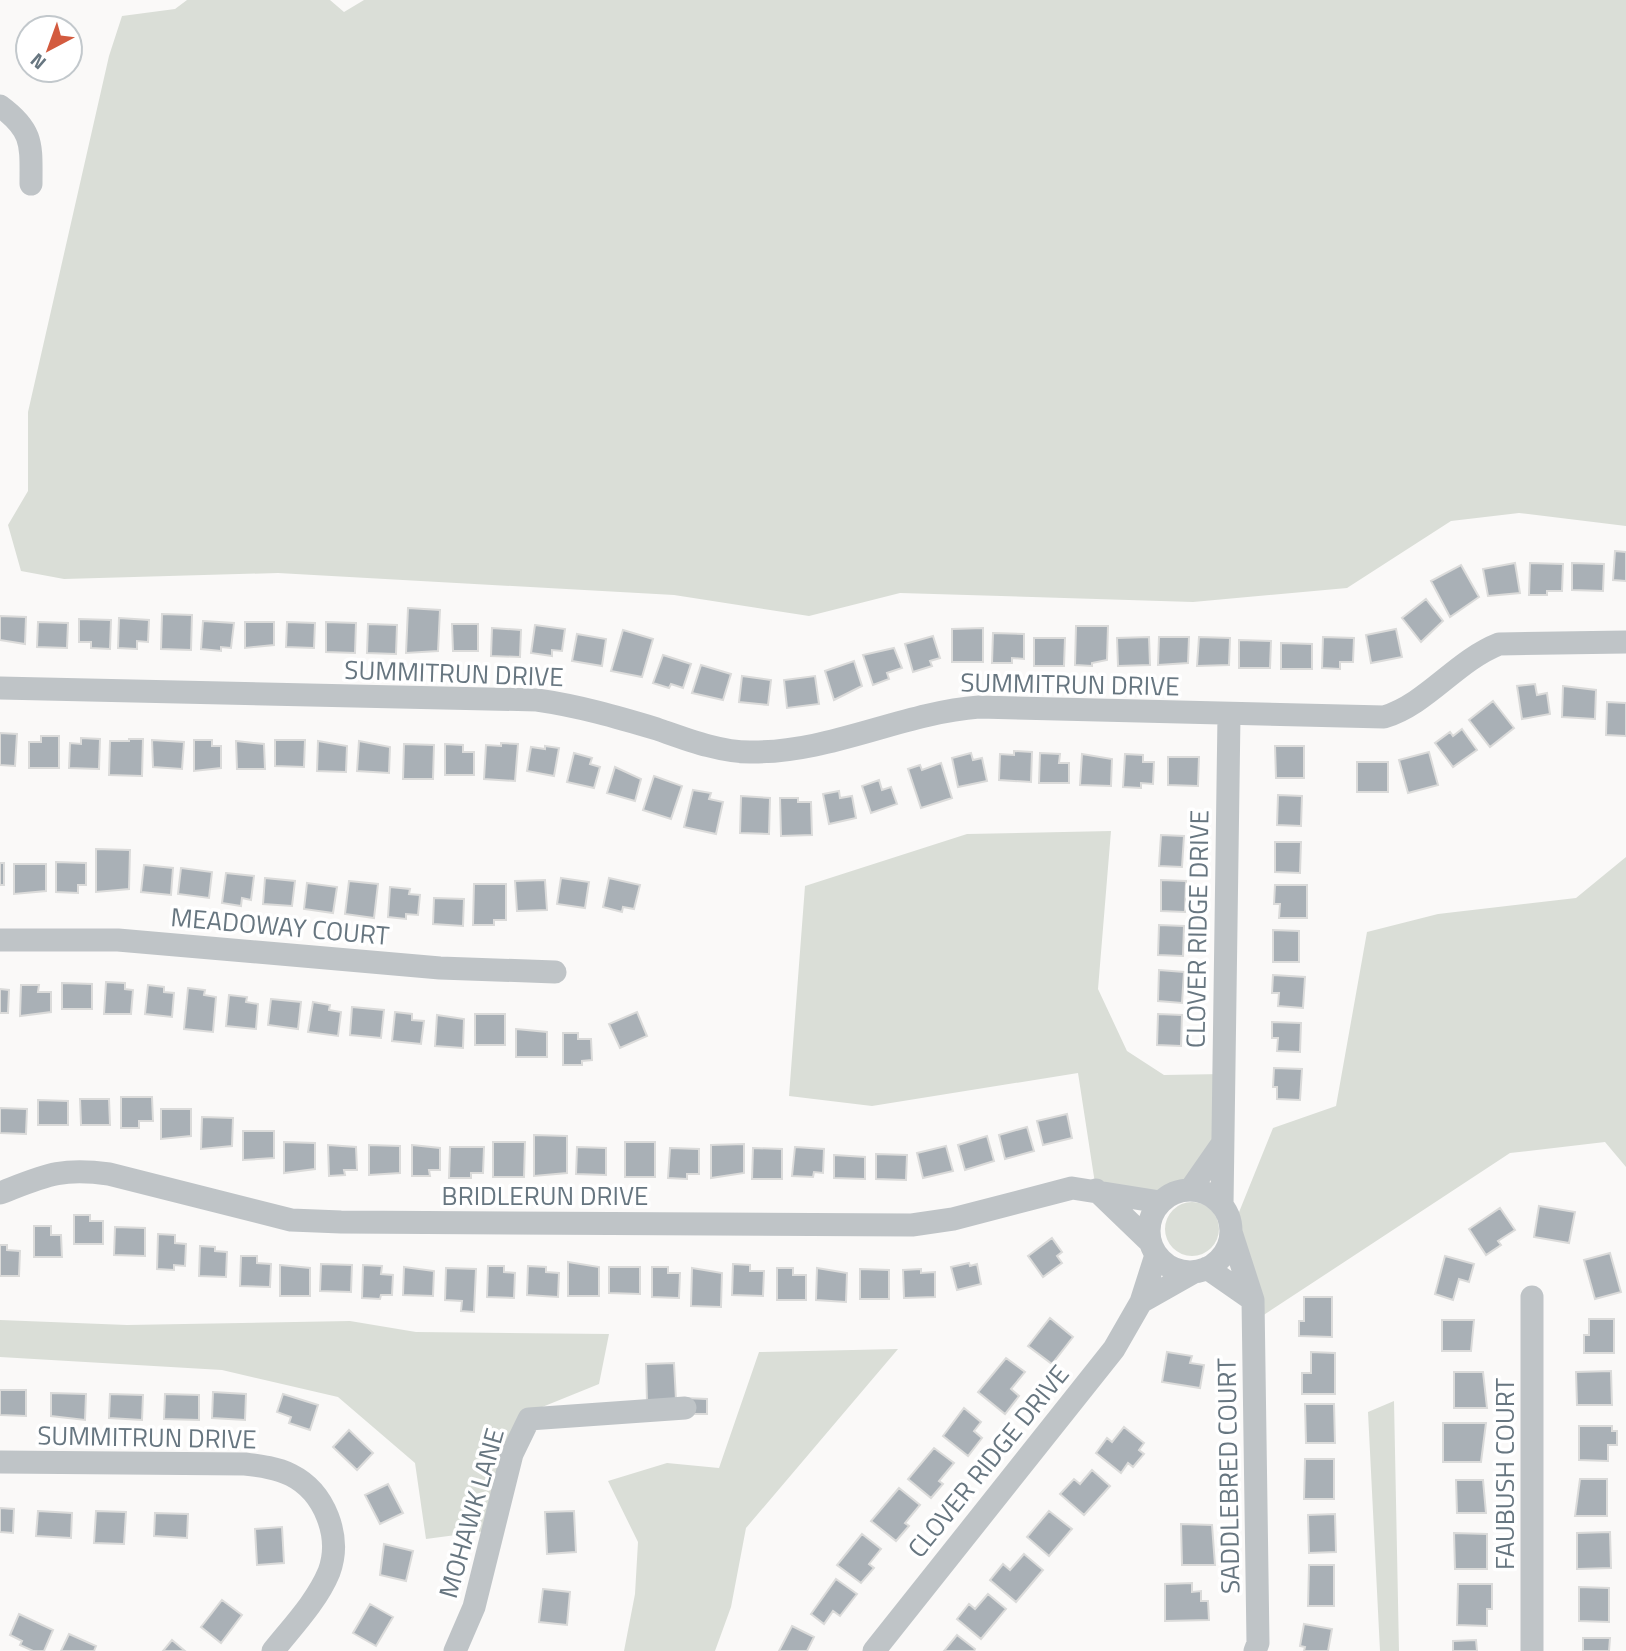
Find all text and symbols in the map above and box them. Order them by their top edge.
north arrow [14,14,84,84]
text: N [23,47,52,77]
street label: SUMMITRUN DRIVE [344,650,564,696]
street label: SUMMITRUN DRIVE [960,663,1180,705]
street label: CLOVER RIDGE DRIVE [1175,810,1219,1048]
street label: MEADOWAY COURT [169,897,391,955]
street label: BRIDLERUN DRIVE [442,1176,648,1215]
street label: CLOVER RIDGE DRIVE [898,1356,1078,1566]
street label: SADDLEBRED COURT [1206,1357,1250,1594]
street label: FAUBUSH COURT [1485,1378,1524,1570]
street label: SUMMITRUN DRIVE [37,1416,257,1458]
street label: MOHAWK LANE [428,1424,514,1602]

